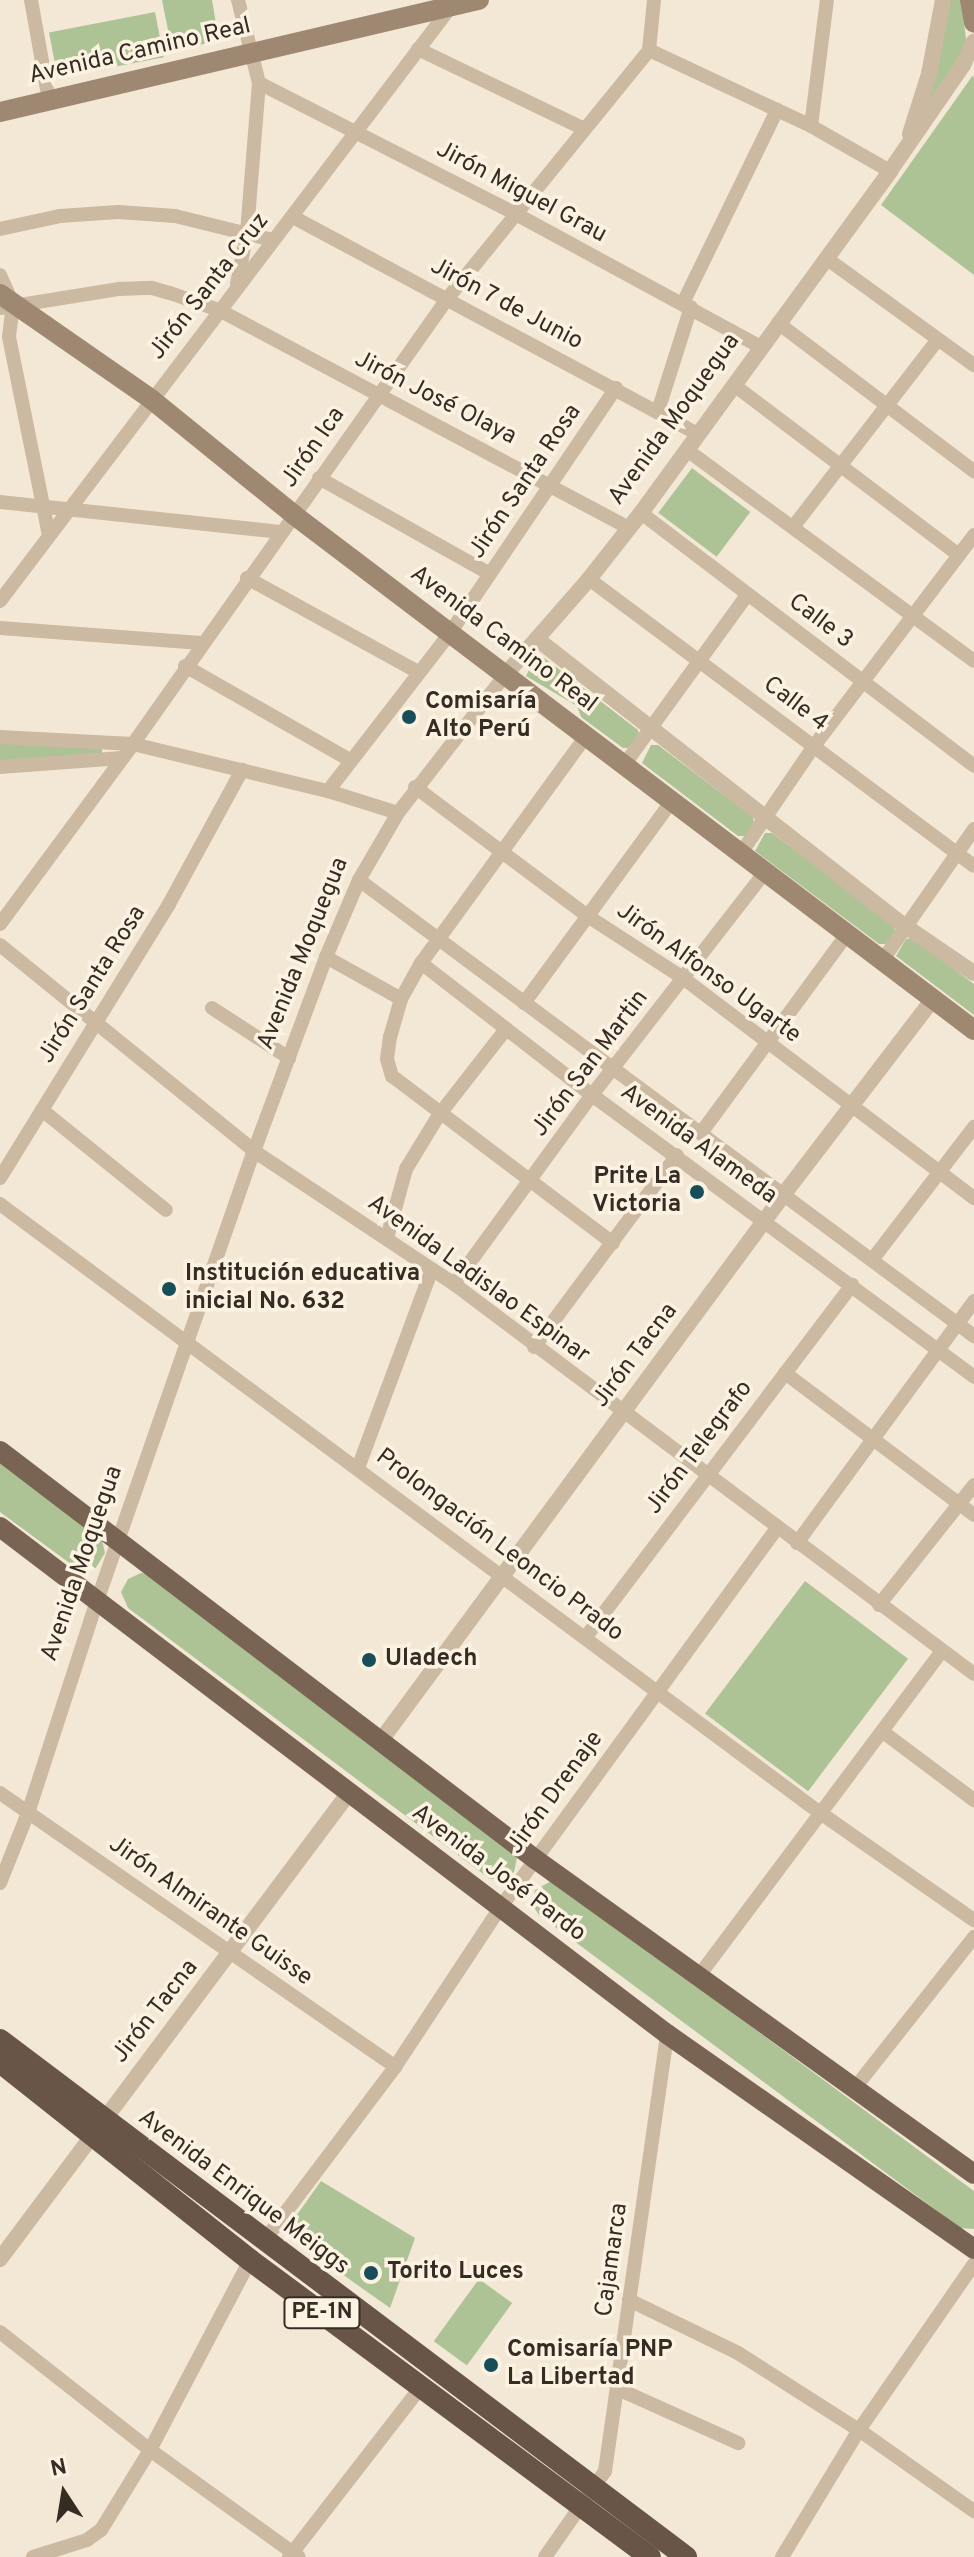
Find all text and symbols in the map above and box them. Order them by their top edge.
street label: Avenida Camino Real [26,12,254,92]
street label: Jirón Miguel Grau [431,136,611,250]
street label: Jirón Santa Cruz [144,208,276,366]
street label: Jirón 7 de Junio [424,252,588,358]
street label: Avenida Moquegua [603,329,747,511]
street label: Jirón José Olaya [349,346,521,452]
street label: Jirón Santa Rosa [464,399,588,565]
street label: Jirón Ica [276,402,352,494]
street label: Avenida Camino Real [404,560,602,720]
street label: Calle 3 [782,588,858,656]
street label: Calle 4 [757,671,833,739]
place label: Comisaría Alto Perú [425,689,537,745]
marker: Comisaría Alto Perú [400,708,418,726]
street label: Avenida Moquegua [252,854,356,1054]
street label: Jirón Alfonso Ugarte [610,897,806,1051]
street label: Jirón Santa Rosa [33,901,153,1069]
street label: Jirón San Martin [526,985,656,1143]
street label: Avenida Alameda [614,1078,782,1212]
place label: Prite La Victoria [592,1164,681,1220]
marker: Prite La Victoria [688,1183,706,1201]
street label: Avenida Ladislao Espinar [361,1190,595,1370]
place label: Institución educativa inicial No. 632 [185,1261,420,1317]
marker: Institución educativa inicial No. 632 [160,1280,178,1298]
street label: Jirón Tacna [587,1298,685,1414]
street label: Jirón Telegrafo [640,1375,760,1521]
street label: Prolongación Leoncio Prado [369,1443,629,1649]
street label: Avenida Moquegua [36,1462,130,1666]
place label: Uladech [385,1646,477,1674]
marker: Uladech [360,1651,378,1669]
street label: Jirón Drenaje [502,1726,610,1860]
street label: Avenida José Pardo [405,1799,591,1949]
street label: Jirón Almirante Guisse [102,1830,318,1994]
street label: Jirón Tacna [106,1954,206,2070]
street label: Avenida Enrique Meiggs [132,2104,354,2282]
street label: Cajamarca [591,2201,635,2319]
place label: Torito Luces [387,2259,524,2287]
marker: Torito Luces [362,2264,380,2282]
road number: PE-1N [282,2295,362,2331]
place label: Comisaría PNP La Libertad [507,2337,673,2393]
marker: Comisaría PNP La Libertad [482,2356,500,2374]
north arrow [24,2453,104,2533]
text: N [48,2454,69,2484]

